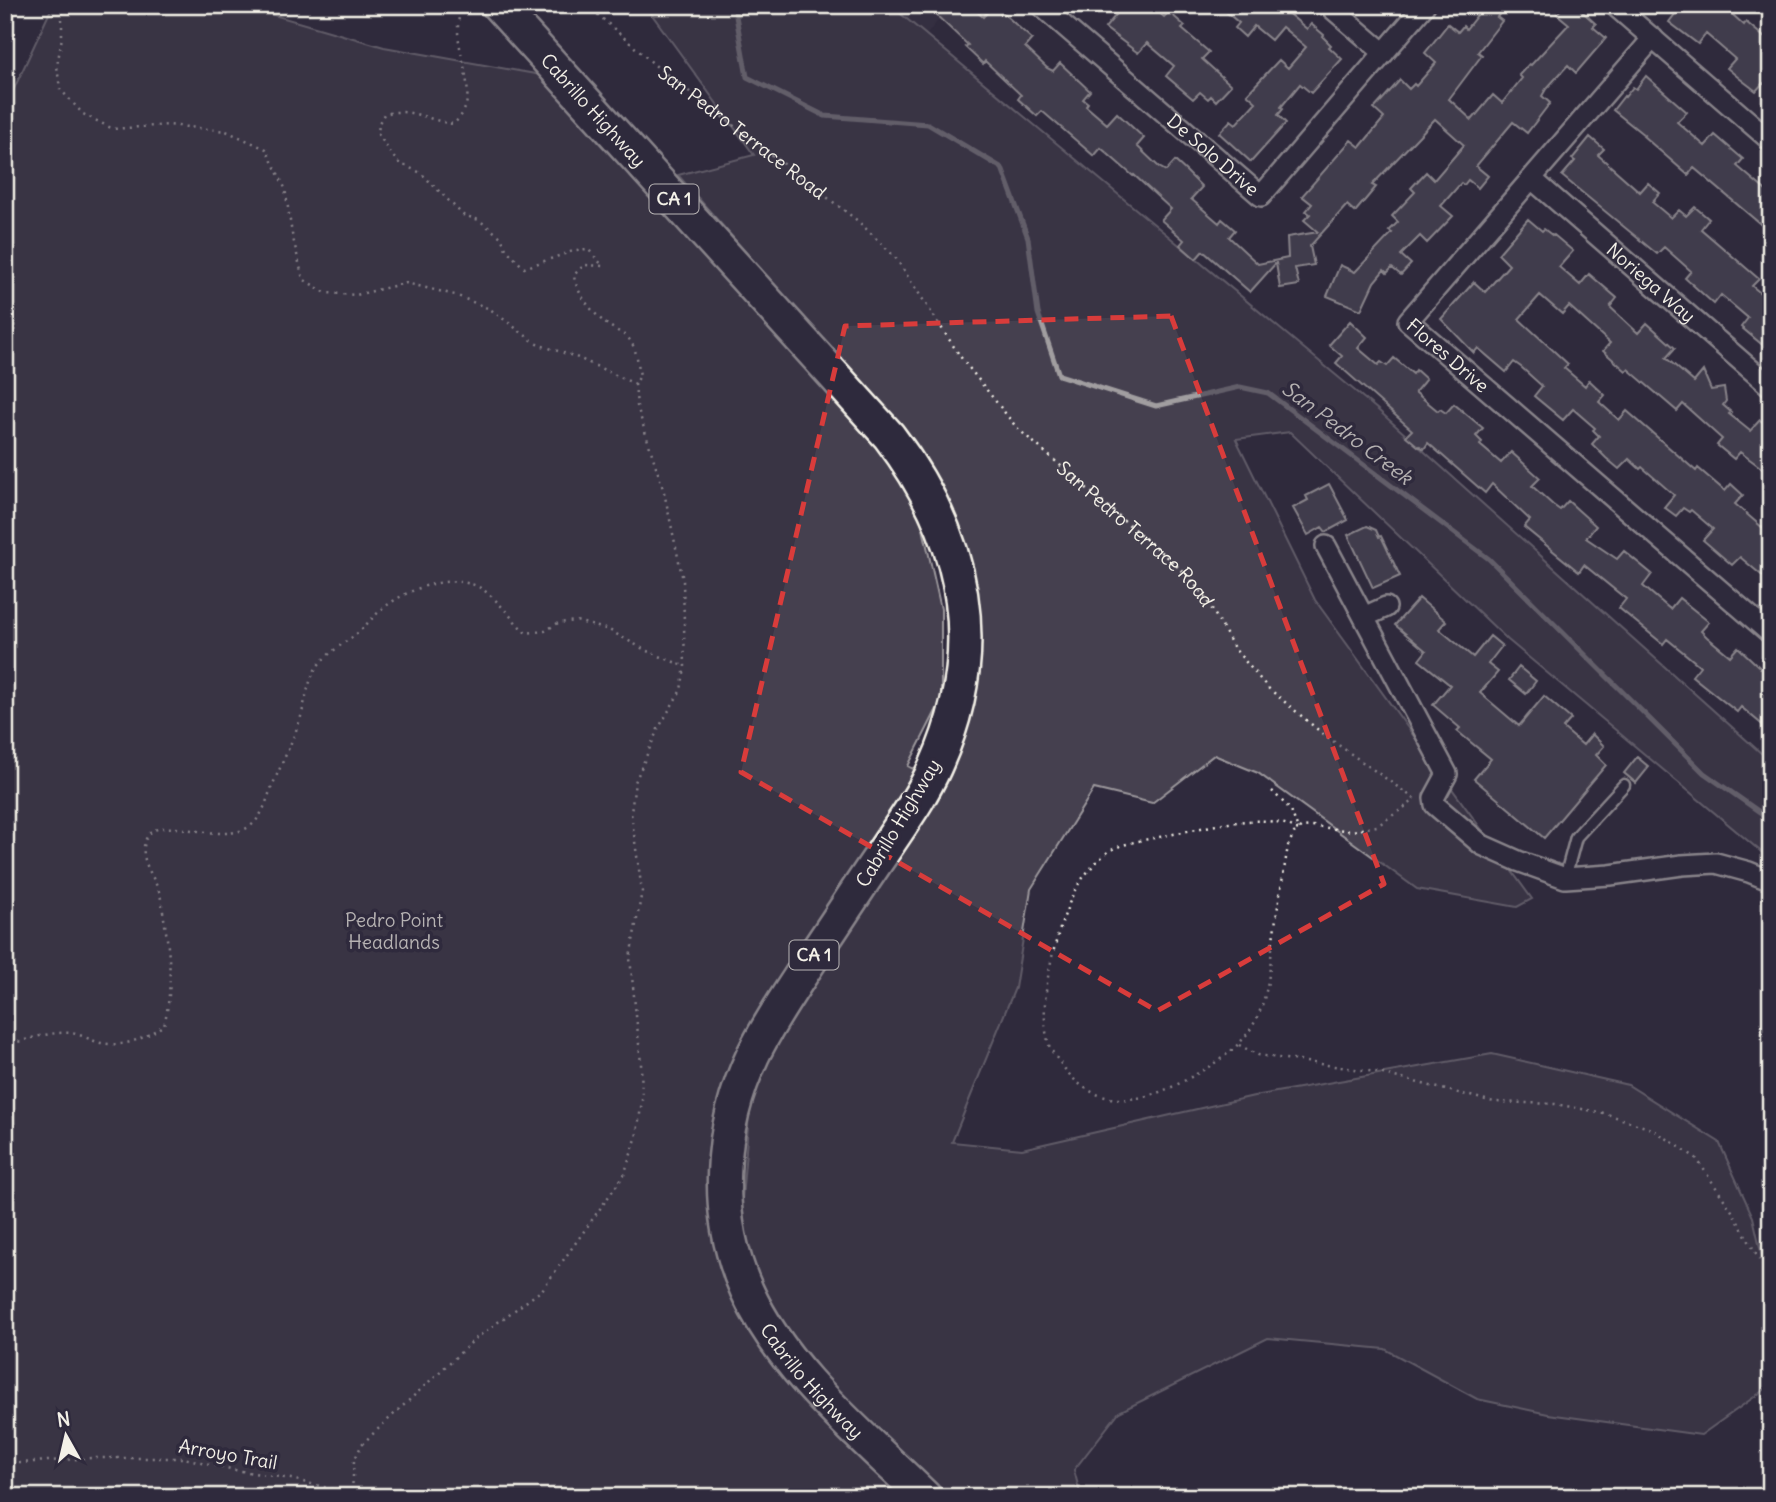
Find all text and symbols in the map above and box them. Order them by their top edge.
street label: Cabrillo Highway [536,48,651,172]
street label: San Pedro Terrace Road [654,60,831,204]
street label: De Solo Drive [1162,108,1264,201]
road number: CA 1 [650,184,698,214]
street label: Noriega Way [1602,238,1701,328]
street label: Flores Drive [1402,313,1494,398]
water label: San Pedro Creek [1277,375,1419,491]
street label: San Pedro Terrace Road [1052,456,1220,611]
street label: Cabrillo Highway [850,755,946,891]
park label: Pedro Point Headlands [345,908,443,954]
road number: CA 1 [790,940,838,970]
street label: Cabrillo Highway [755,1319,868,1444]
north arrow [32,1400,102,1470]
text: N [55,1406,72,1432]
street label: Arroyo Trail [177,1434,279,1474]

